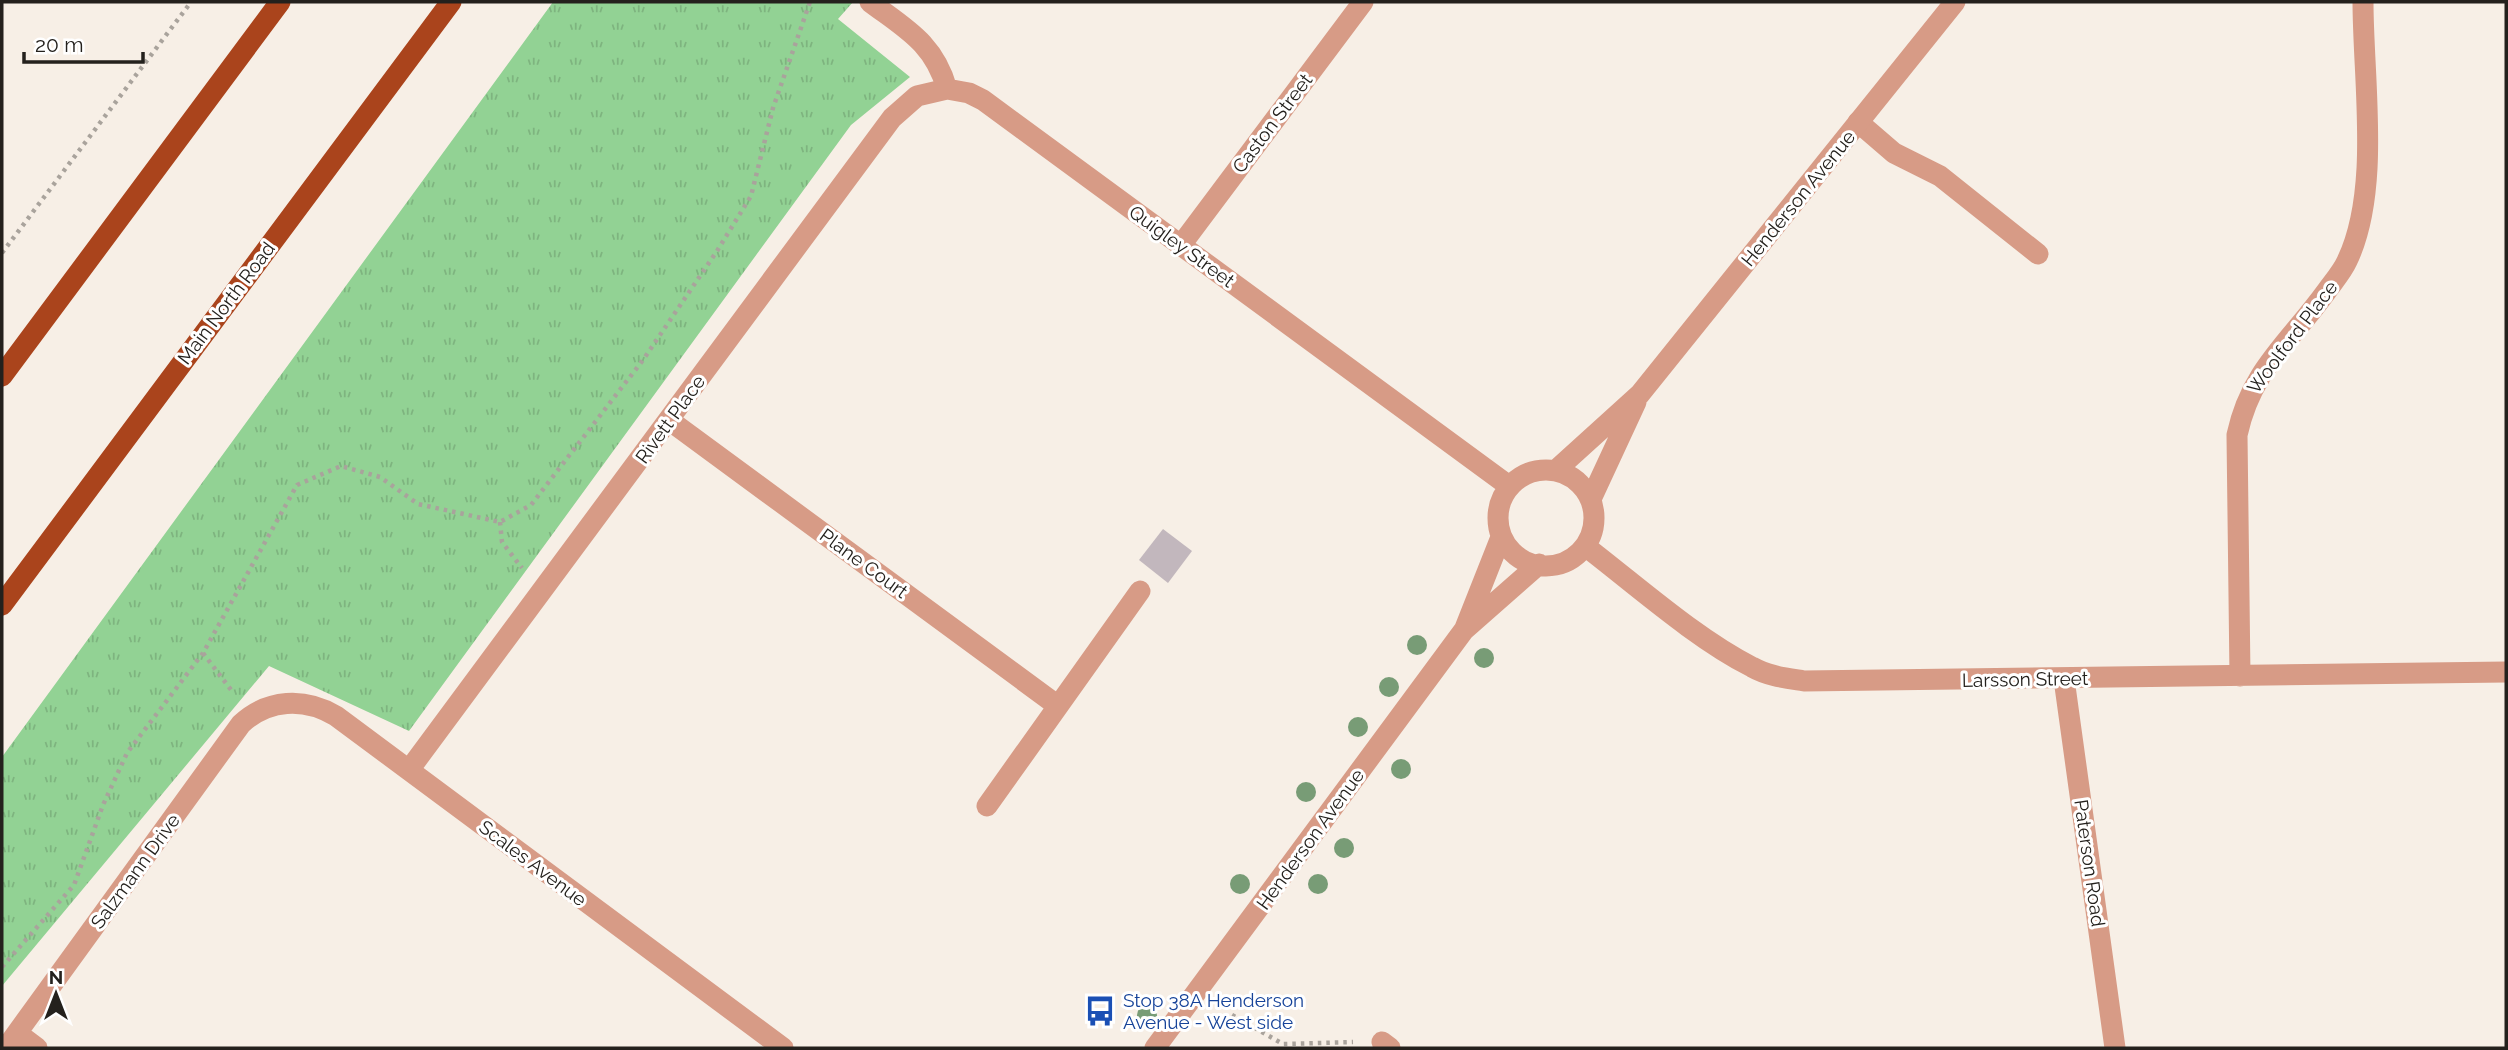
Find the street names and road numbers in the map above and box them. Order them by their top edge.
street label: Caston Street [1228,68,1317,177]
street label: Henderson Avenue [1737,126,1859,270]
street label: Quigley Street [1125,200,1239,292]
street label: Main North Road [173,238,279,368]
street label: Woolford Place [2242,276,2342,398]
street label: Rivett Place [631,371,709,467]
street label: Plane Court [816,524,913,603]
street label: Larsson Street [1962,667,2089,691]
street label: Henderson Avenue [1252,764,1368,914]
street label: Paterson Road [2070,798,2110,928]
street label: Salzmann Drive [86,809,184,933]
street label: Scales Avenue [475,815,591,911]

